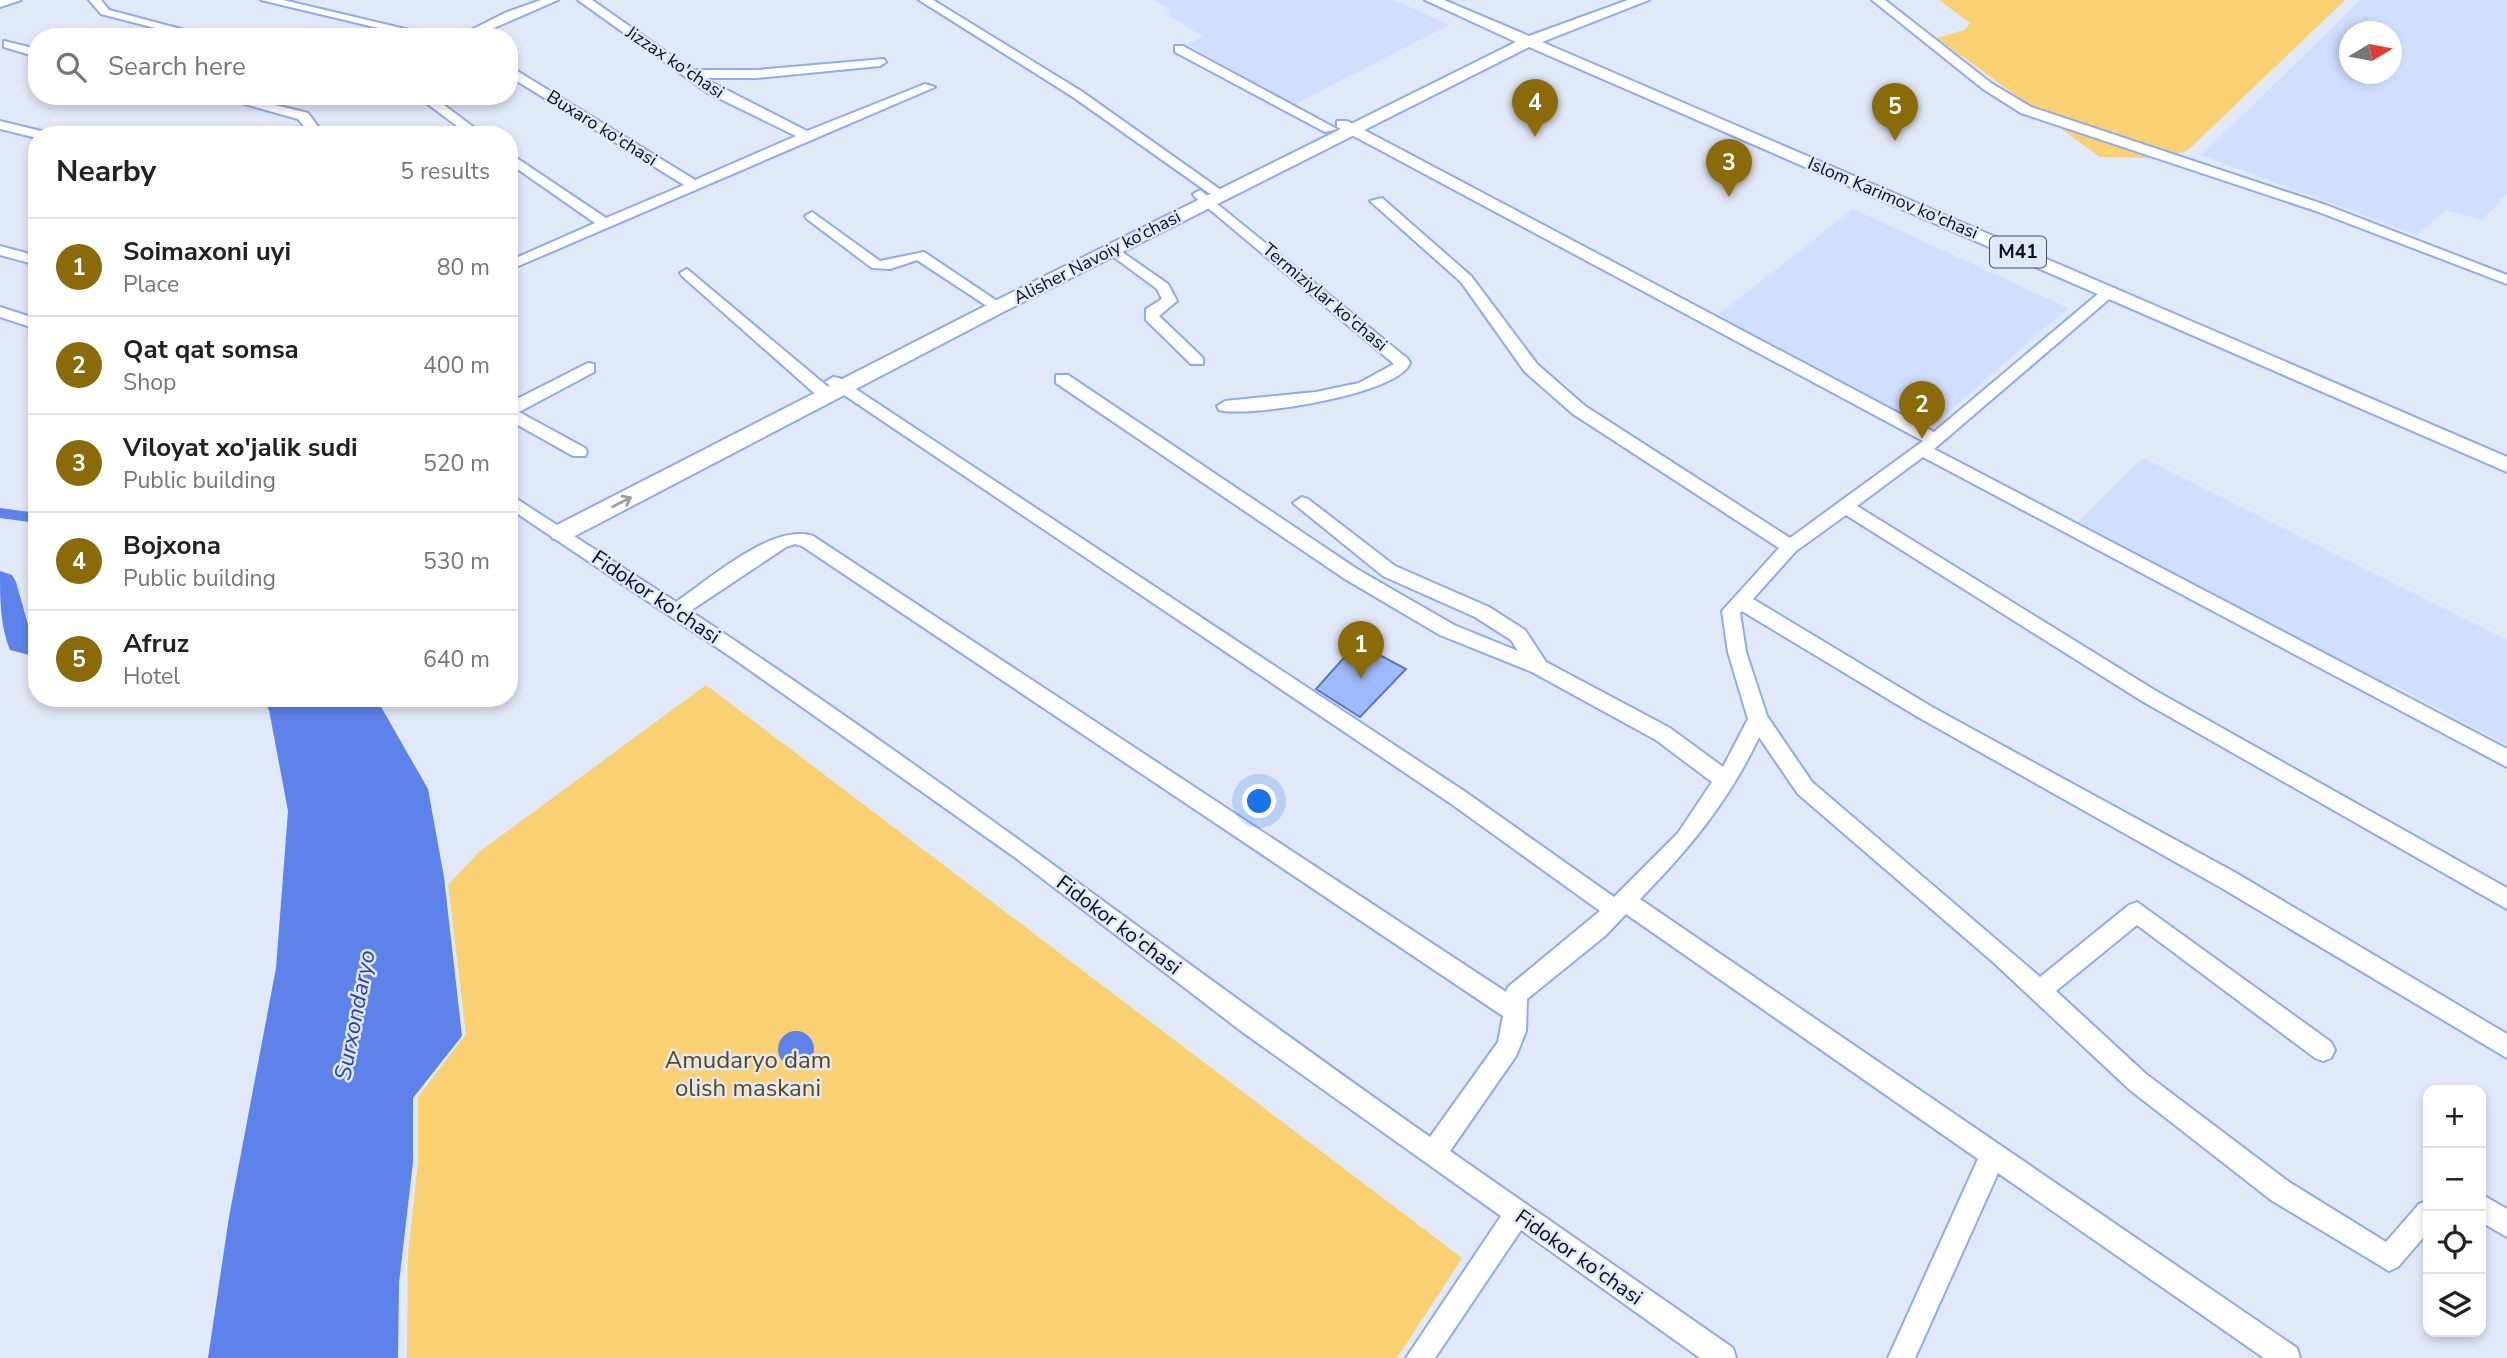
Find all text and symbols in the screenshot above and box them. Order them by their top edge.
street label: Jizzax ko'chasi [620,20,729,104]
north arrow [2339,21,2402,84]
search box [28,28,518,105]
icon: search [52,48,90,86]
text: Search here [108,49,246,84]
pin: 4 [1512,79,1558,137]
pin: 5 [1872,83,1918,141]
street label: Buxaro ko'chasi [542,84,662,172]
pin: 3 [1706,139,1752,197]
text: Nearby [56,151,156,192]
street label: Islom Karimov ko'chasi [1804,151,1982,245]
text: 5 results [400,156,490,187]
street label: Alisher Navoiy ko’chasi [1009,204,1185,310]
text: Soimaxoni uyi [123,234,291,269]
road number: M41 [1990,236,2046,268]
street label: Termiziylar ko'chasi [1257,238,1393,356]
text: 1 [72,252,86,283]
text: 80 m [437,252,490,283]
text: Place [123,269,179,300]
text: Qat qat somsa [123,332,299,367]
text: 2 [72,350,86,381]
text: 400 m [423,350,490,381]
text: Shop [123,367,176,398]
pin: 2 [1899,381,1945,439]
text: Viloyat xo'jalik sudi [123,430,358,465]
text: 3 [72,448,86,479]
text: 520 m [423,448,490,479]
text: Public building [123,465,276,496]
one-way arrow [611,495,632,509]
text: Bojxona [123,528,221,563]
street label: Fidokor ko'chasi [586,544,726,650]
text: 4 [72,546,86,577]
text: 530 m [423,546,490,577]
text: Public building [123,563,276,594]
pin: 1 [1338,621,1384,679]
text: Afruz [123,626,189,661]
text: 5 [72,644,86,675]
text: 640 m [423,644,490,675]
text: Hotel [123,661,180,692]
your location [1242,784,1276,818]
street label: Fidokor ko'chasi [1051,869,1187,981]
water label: Surxondaryo [327,947,383,1083]
park label: Amudaryo dam olish maskani [665,1044,831,1104]
map controls [2423,1085,2486,1337]
button: + [2423,1085,2486,1148]
button: − [2423,1148,2486,1211]
street label: Fidokor ko'chasi [1510,1203,1648,1311]
button: locate [2423,1211,2486,1274]
button: layers [2423,1274,2486,1337]

